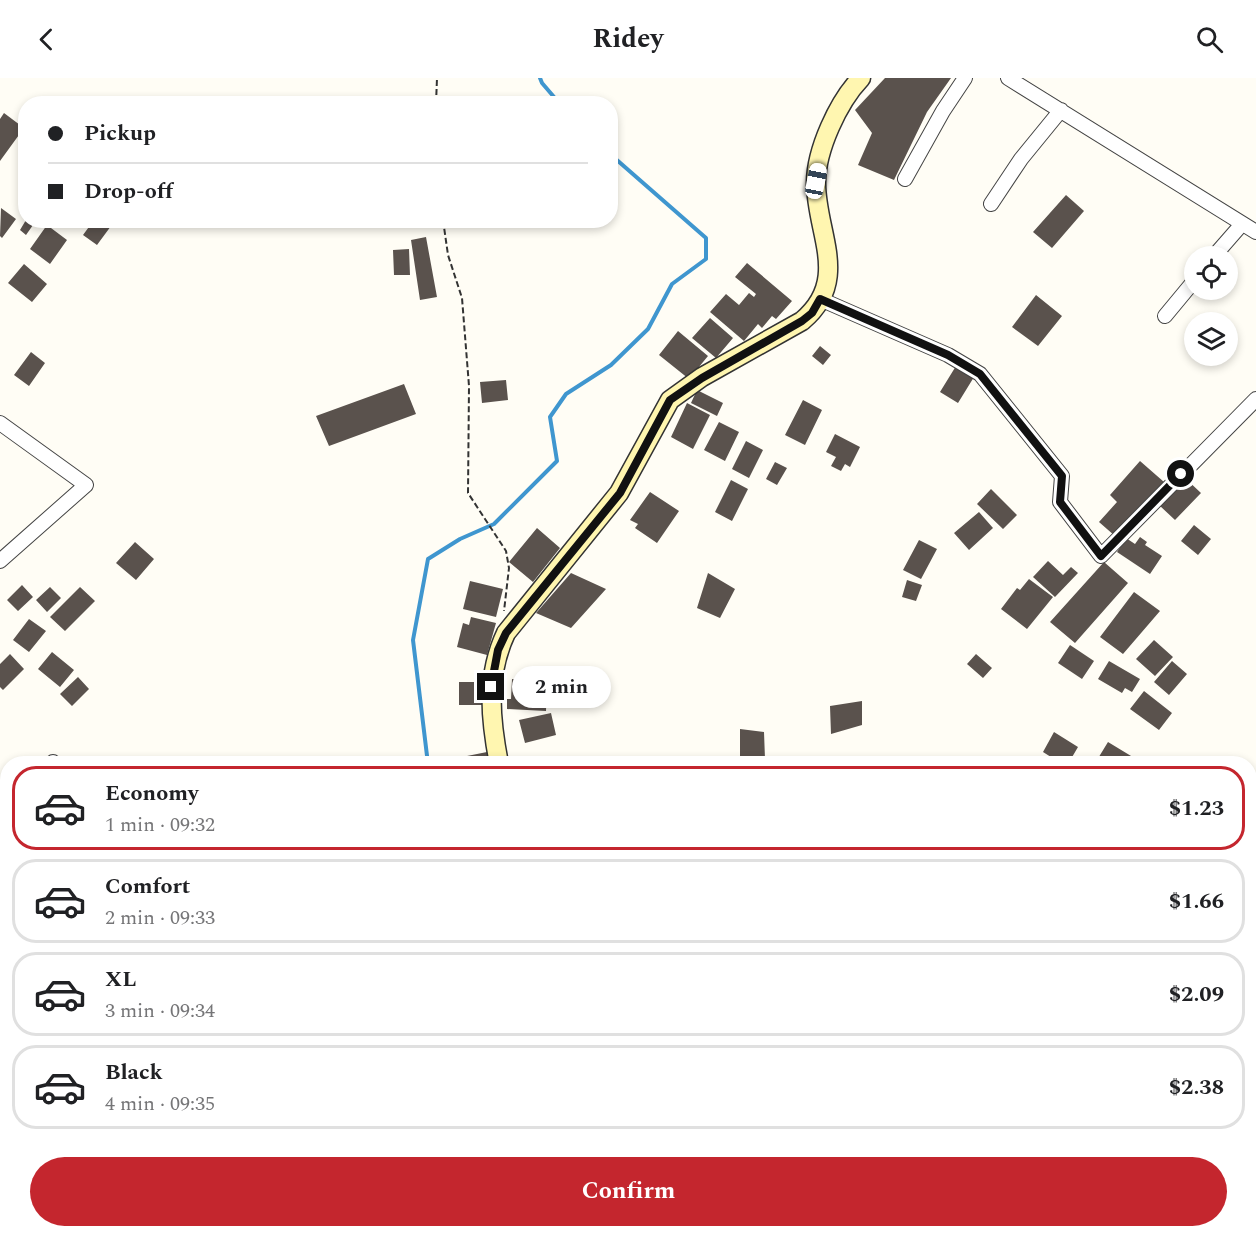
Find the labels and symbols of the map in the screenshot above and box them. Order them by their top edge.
car [804,162,828,200]
route start [1167,460,1194,487]
callout: 2 min [512,666,611,708]
route end [477,673,504,700]

